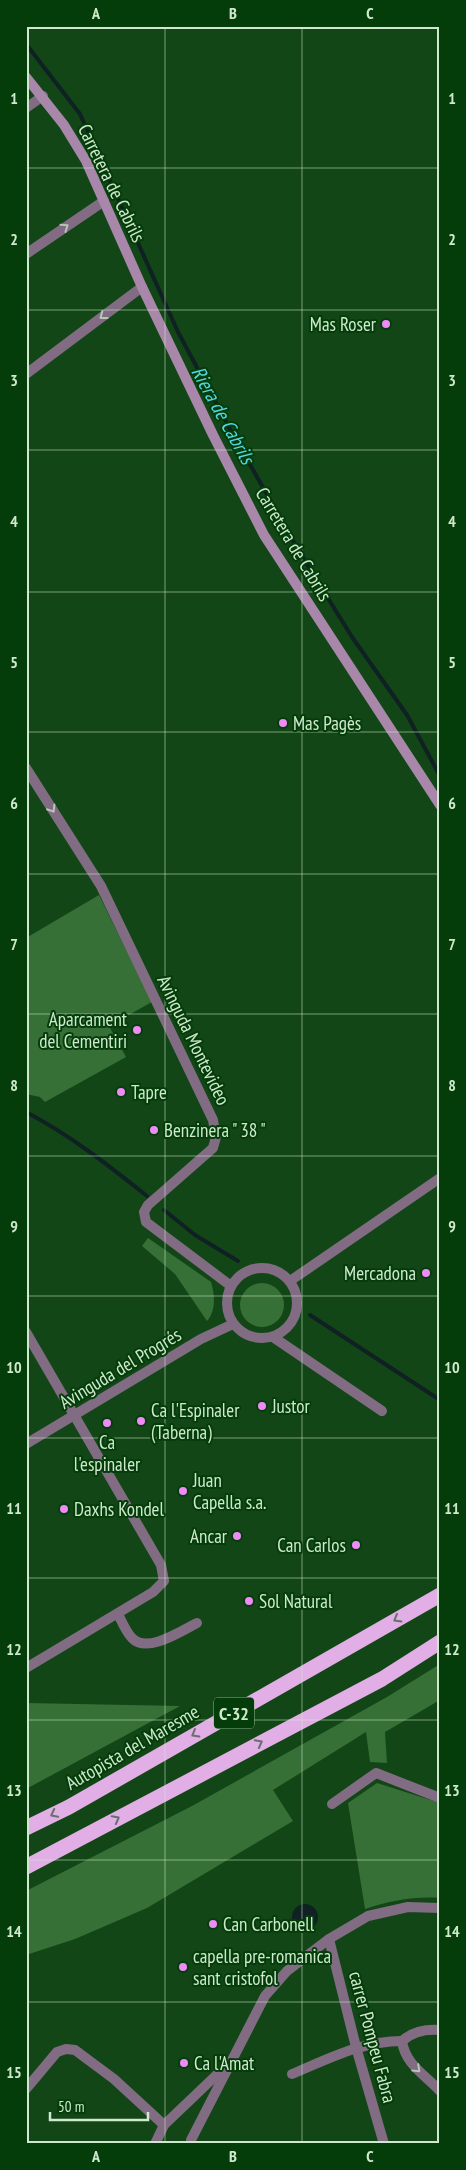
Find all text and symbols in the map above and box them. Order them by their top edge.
text: A [91,3,101,23]
text: B [229,3,237,23]
text: C [366,3,374,23]
text: 1 [10,88,18,108]
text: 1 [448,88,456,108]
street label: Carretera de Cabrils [73,120,151,246]
one-way arrow [59,224,69,233]
text: 2 [10,229,18,249]
text: 2 [448,229,456,249]
one-way arrow [100,310,109,318]
place label: Mas Roser [310,312,377,336]
marker: Mas Roser [380,318,392,330]
water label: Riera de Cabrils [185,362,262,470]
text: 3 [10,370,18,390]
text: 3 [448,370,456,390]
street label: Carretera de Cabrils [251,483,337,605]
text: 4 [10,511,18,531]
text: 4 [448,511,456,531]
text: 5 [10,652,18,672]
text: 5 [448,652,456,672]
place label: Mas Pagès [293,711,361,735]
marker: Mas Pagès [277,717,289,729]
text: 6 [10,793,18,813]
text: 6 [448,793,456,813]
one-way arrow [46,803,56,812]
text: 7 [10,934,18,954]
text: 7 [448,934,456,954]
street label: Avinguda Montevideo [152,971,236,1109]
place label: Aparcament del Cementiri [39,1007,128,1053]
marker: Aparcament del Cementiri [131,1024,143,1036]
text: 8 [10,1075,18,1095]
text: 8 [448,1075,456,1095]
place label: Tapre [131,1080,167,1104]
marker: Tapre [115,1086,127,1098]
place label: Benzinera " 38 " [164,1118,266,1142]
marker: Benzinera " 38 " [148,1124,160,1136]
text: 9 [10,1216,18,1236]
text: 9 [448,1216,456,1236]
place label: Mercadona [344,1261,416,1285]
marker: Mercadona [420,1267,432,1279]
street label: Avinguda del Progrés [55,1322,185,1414]
text: 10 [6,1357,22,1377]
text: 10 [444,1357,460,1377]
place label: Justor [271,1394,311,1418]
place label: Ca l'Espinaler (Taberna) [151,1398,240,1444]
marker: Justor [256,1400,268,1412]
marker: Ca l'Espinaler (Taberna) [135,1415,147,1427]
marker: Ca l'espinaler [101,1417,113,1429]
place label: Ca l'espinaler [74,1430,141,1476]
place label: Juan Capella s.a. [192,1468,266,1514]
marker: Juan Capella s.a. [177,1485,189,1497]
place label: Daxhs Kondel [74,1497,164,1521]
text: 11 [6,1498,22,1518]
text: 11 [444,1498,460,1518]
marker: Daxhs Kondel [58,1503,70,1515]
place label: Ancar [190,1524,228,1548]
marker: Ancar [231,1530,243,1542]
place label: Can Carlos [277,1533,346,1557]
marker: Can Carlos [350,1539,362,1551]
place label: Sol Natural [259,1589,333,1613]
marker: Sol Natural [243,1595,255,1607]
one-way arrow [394,1613,403,1623]
text: 12 [6,1639,22,1659]
text: 12 [444,1639,460,1659]
road number: C-32 [214,1698,254,1729]
street label: Autopista del Maresme [61,1699,203,1795]
one-way arrow [192,1728,201,1738]
one-way arrow [254,1739,263,1749]
text: 13 [6,1780,22,1800]
text: 13 [444,1780,460,1800]
one-way arrow [50,1808,59,1818]
one-way arrow [111,1815,120,1825]
place label: Can Carbonell [223,1912,315,1936]
marker: Can Carbonell [207,1918,219,1930]
text: 14 [6,1921,22,1941]
text: 14 [444,1921,460,1941]
place label: capella pre-romanica sant cristofol [193,1944,331,1990]
marker: capella pre-romanica sant cristofol [177,1961,189,1973]
street label: carrer Pompeu Fabra [344,1969,402,2105]
place label: Ca l'Amat [194,2051,255,2075]
marker: Ca l'Amat [178,2057,190,2069]
text: 15 [6,2062,22,2082]
text: 15 [444,2062,460,2082]
one-way arrow [411,2063,420,2072]
scale bar [50,2090,148,2122]
text: 50 m [58,2097,84,2116]
text: A [91,2146,101,2166]
text: B [229,2146,237,2166]
text: C [366,2146,374,2166]

